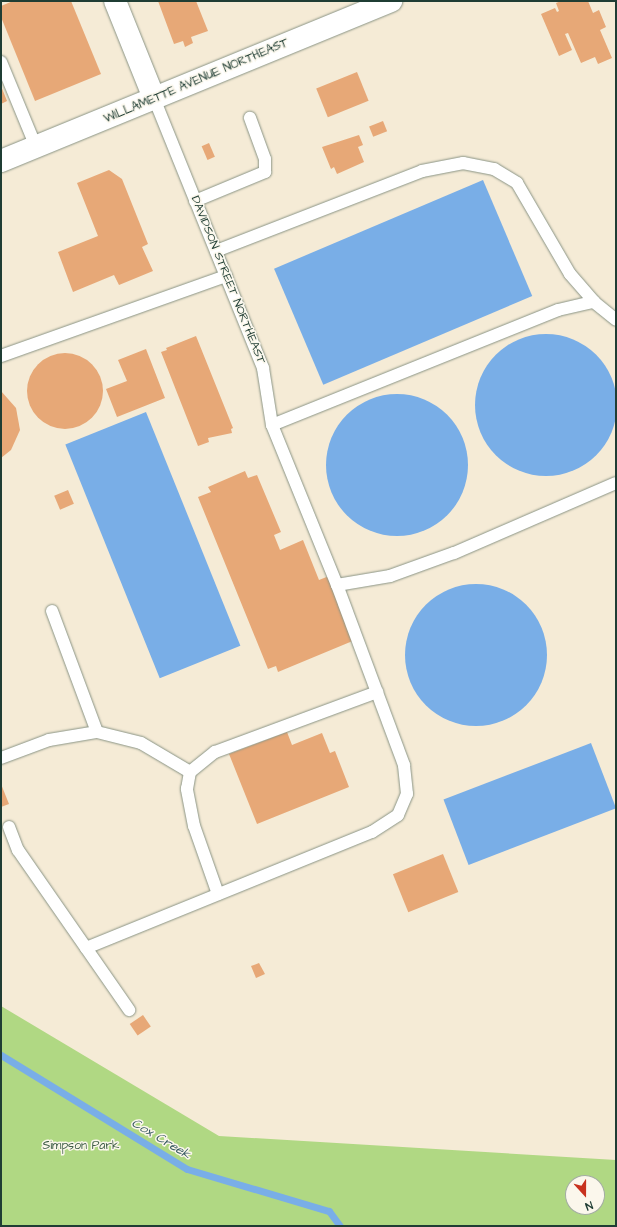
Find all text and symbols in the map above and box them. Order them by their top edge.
street label: WILLAMETTE AVENUE NORTHEAST [102,36,290,126]
street label: DAVIDSON STREET NORTHEAST [188,194,268,366]
water label: Cox Creek [129,1115,193,1163]
park label: Simpson Park [43,1139,119,1153]
north arrow [565,1175,605,1215]
text: N [583,1197,595,1214]

